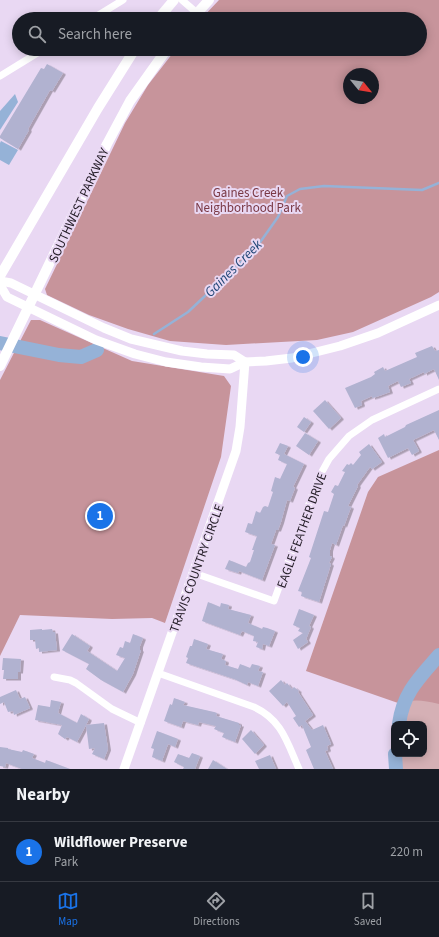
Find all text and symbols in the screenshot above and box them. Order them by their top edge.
search box [12,12,427,56]
icon: search [26,23,48,45]
text: Search here [58,24,132,45]
north arrow [343,68,379,104]
street label: SOUTHWEST PARKWAY [44,144,114,266]
park label: Gaines Creek Neighborhood Park [195,184,301,217]
water label: Gaines Creek [200,235,267,302]
your location [293,347,313,367]
street label: EAGLE FEATHER DRIVE [273,470,331,591]
pin: 1 [87,501,113,531]
street label: TRAVIS COUNTRY CIRCLE [165,502,229,635]
map controls [391,721,427,757]
button: locate [391,721,427,757]
text: Nearby [16,783,70,807]
text: Wildflower Preserve [54,832,188,853]
text: 1 [26,843,32,861]
text: 220 m [390,843,423,861]
text: Park [54,853,78,871]
tab: Map [57,890,79,929]
tab: Directions [193,890,240,929]
tab: Saved [354,890,382,929]

